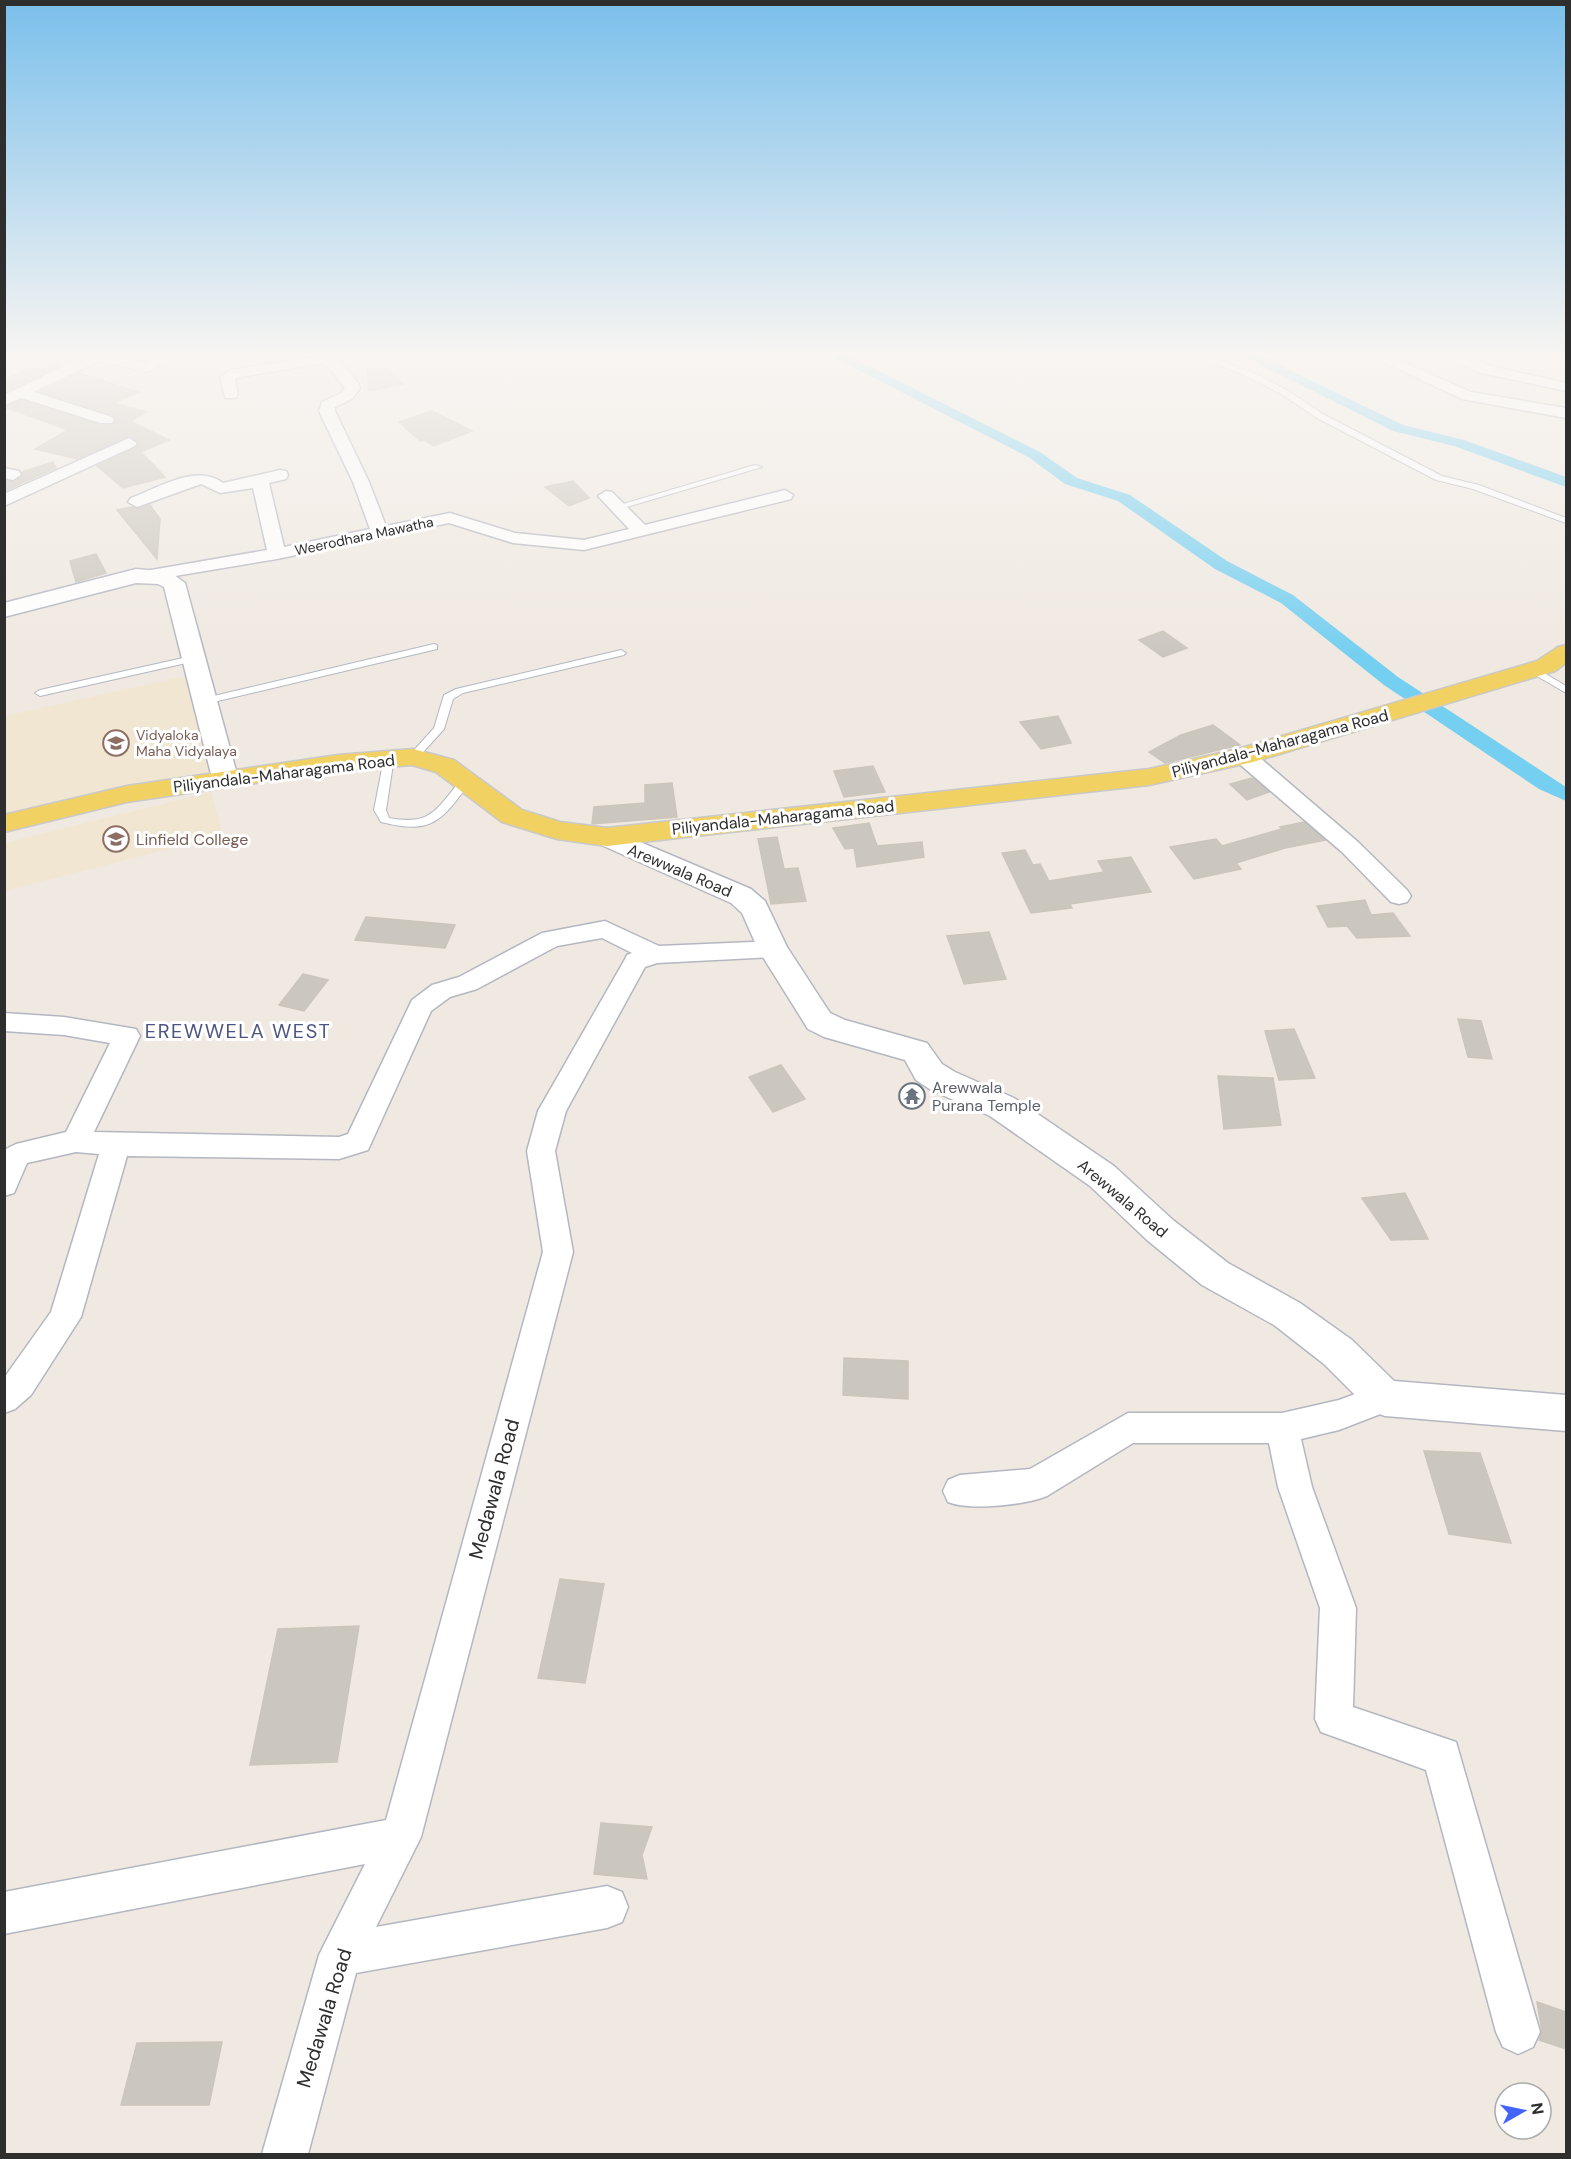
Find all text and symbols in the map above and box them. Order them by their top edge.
street label: Weerodhara Mawatha [293,513,435,559]
street label: Piliyandala-Maharagama Road [1170,704,1391,783]
place label: Vidyaloka Maha Vidyalaya [136,726,237,760]
school or university icon: Vidyaloka Maha Vidyalaya [101,728,131,758]
street label: Piliyandala-Maharagama Road [172,749,396,798]
street label: Piliyandala-Maharagama Road [671,795,895,840]
school or university icon: Linfield College [101,824,131,854]
place label: Linfield College [136,829,248,850]
street label: Arewwala Road [624,839,735,902]
district label: EREWWELA WEST [145,1018,331,1044]
place label: Arewwala Purana Temple [932,1077,1041,1116]
temple icon: Arewwala Purana Temple [897,1081,927,1111]
street label: Arewwala Road [1073,1154,1172,1242]
street label: Medawala Road [463,1416,525,1562]
street label: Medawala Road [290,1945,358,2091]
north arrow [1493,2081,1553,2141]
text: N [1526,2101,1549,2116]

